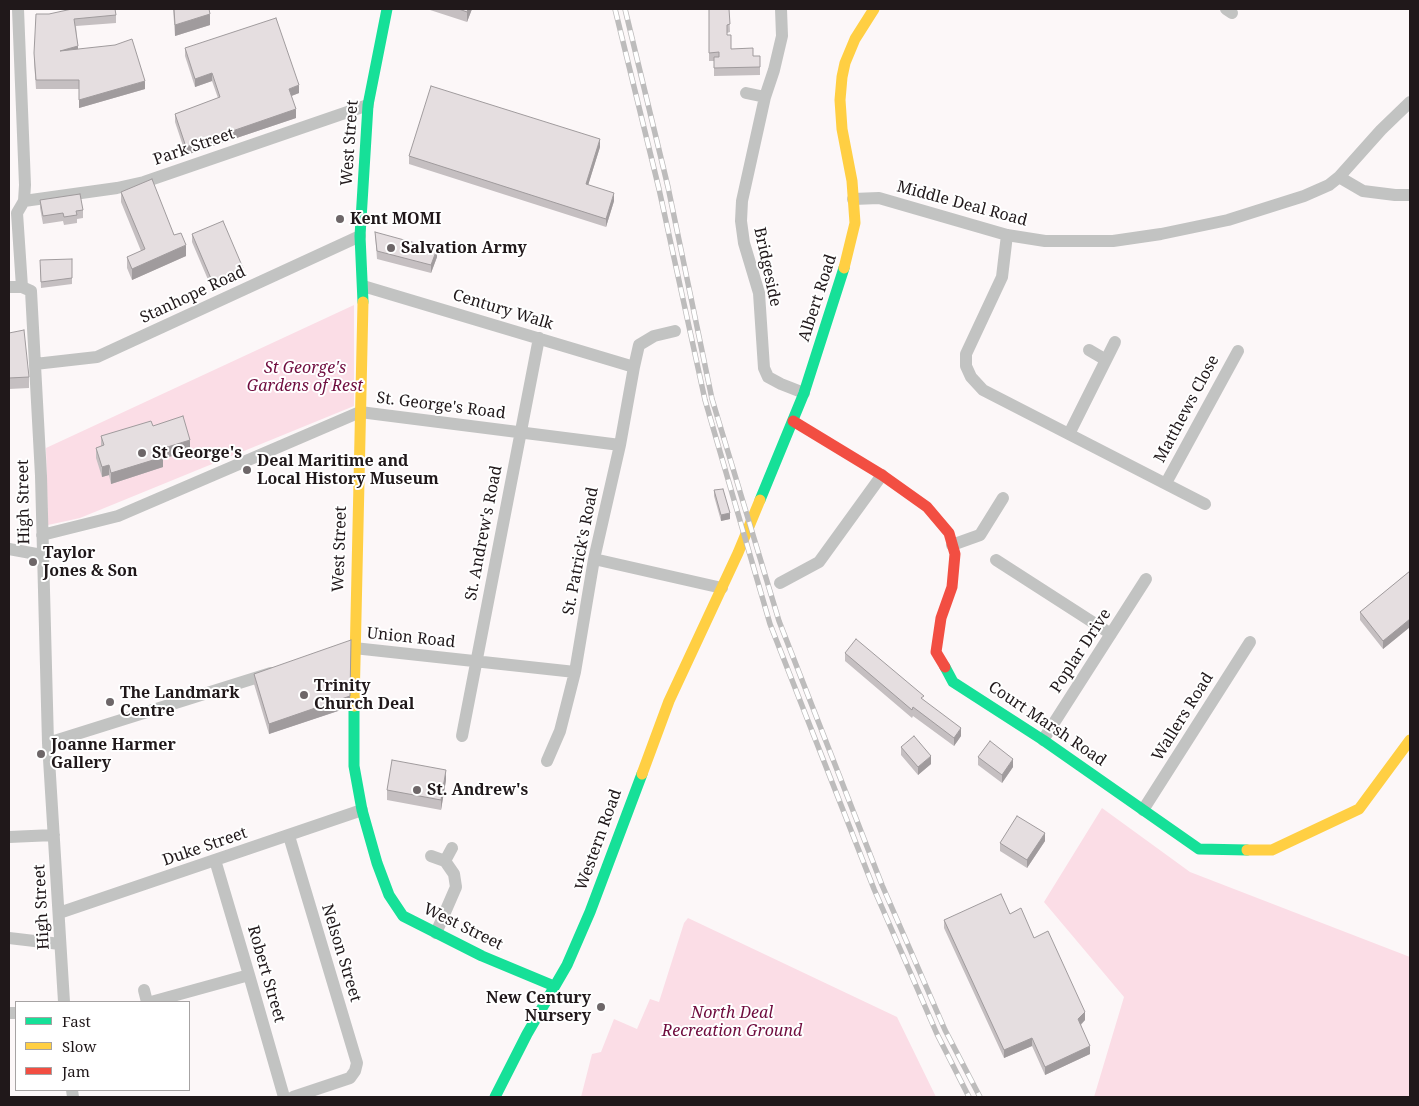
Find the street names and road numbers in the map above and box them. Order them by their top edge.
street label: West Street [337,99,363,187]
street label: Park Street [151,124,237,170]
street label: Middle Deal Road [895,177,1029,231]
street label: Bridgeside [749,225,785,309]
street label: Albert Road [795,252,841,344]
street label: Stanhope Road [137,262,249,328]
street label: Century Walk [450,286,556,334]
street label: Matthews Close [1151,352,1223,466]
street label: St. George's Road [375,389,507,423]
street label: High Street [14,459,34,545]
street label: St. Andrew's Road [461,464,507,602]
street label: St. Patrick's Road [559,485,603,617]
street label: West Street [329,506,351,592]
street label: Poplar Drive [1047,605,1115,697]
street label: Union Road [366,624,456,652]
street label: Wallers Road [1148,669,1218,765]
street label: Court Marsh Road [984,677,1110,771]
street label: Western Road [572,787,626,893]
street label: Duke Street [160,824,250,870]
street label: High Street [30,864,54,950]
street label: West Street [420,900,506,954]
street label: Nelson Street [317,902,365,1004]
street label: Robert Street [243,923,289,1025]

